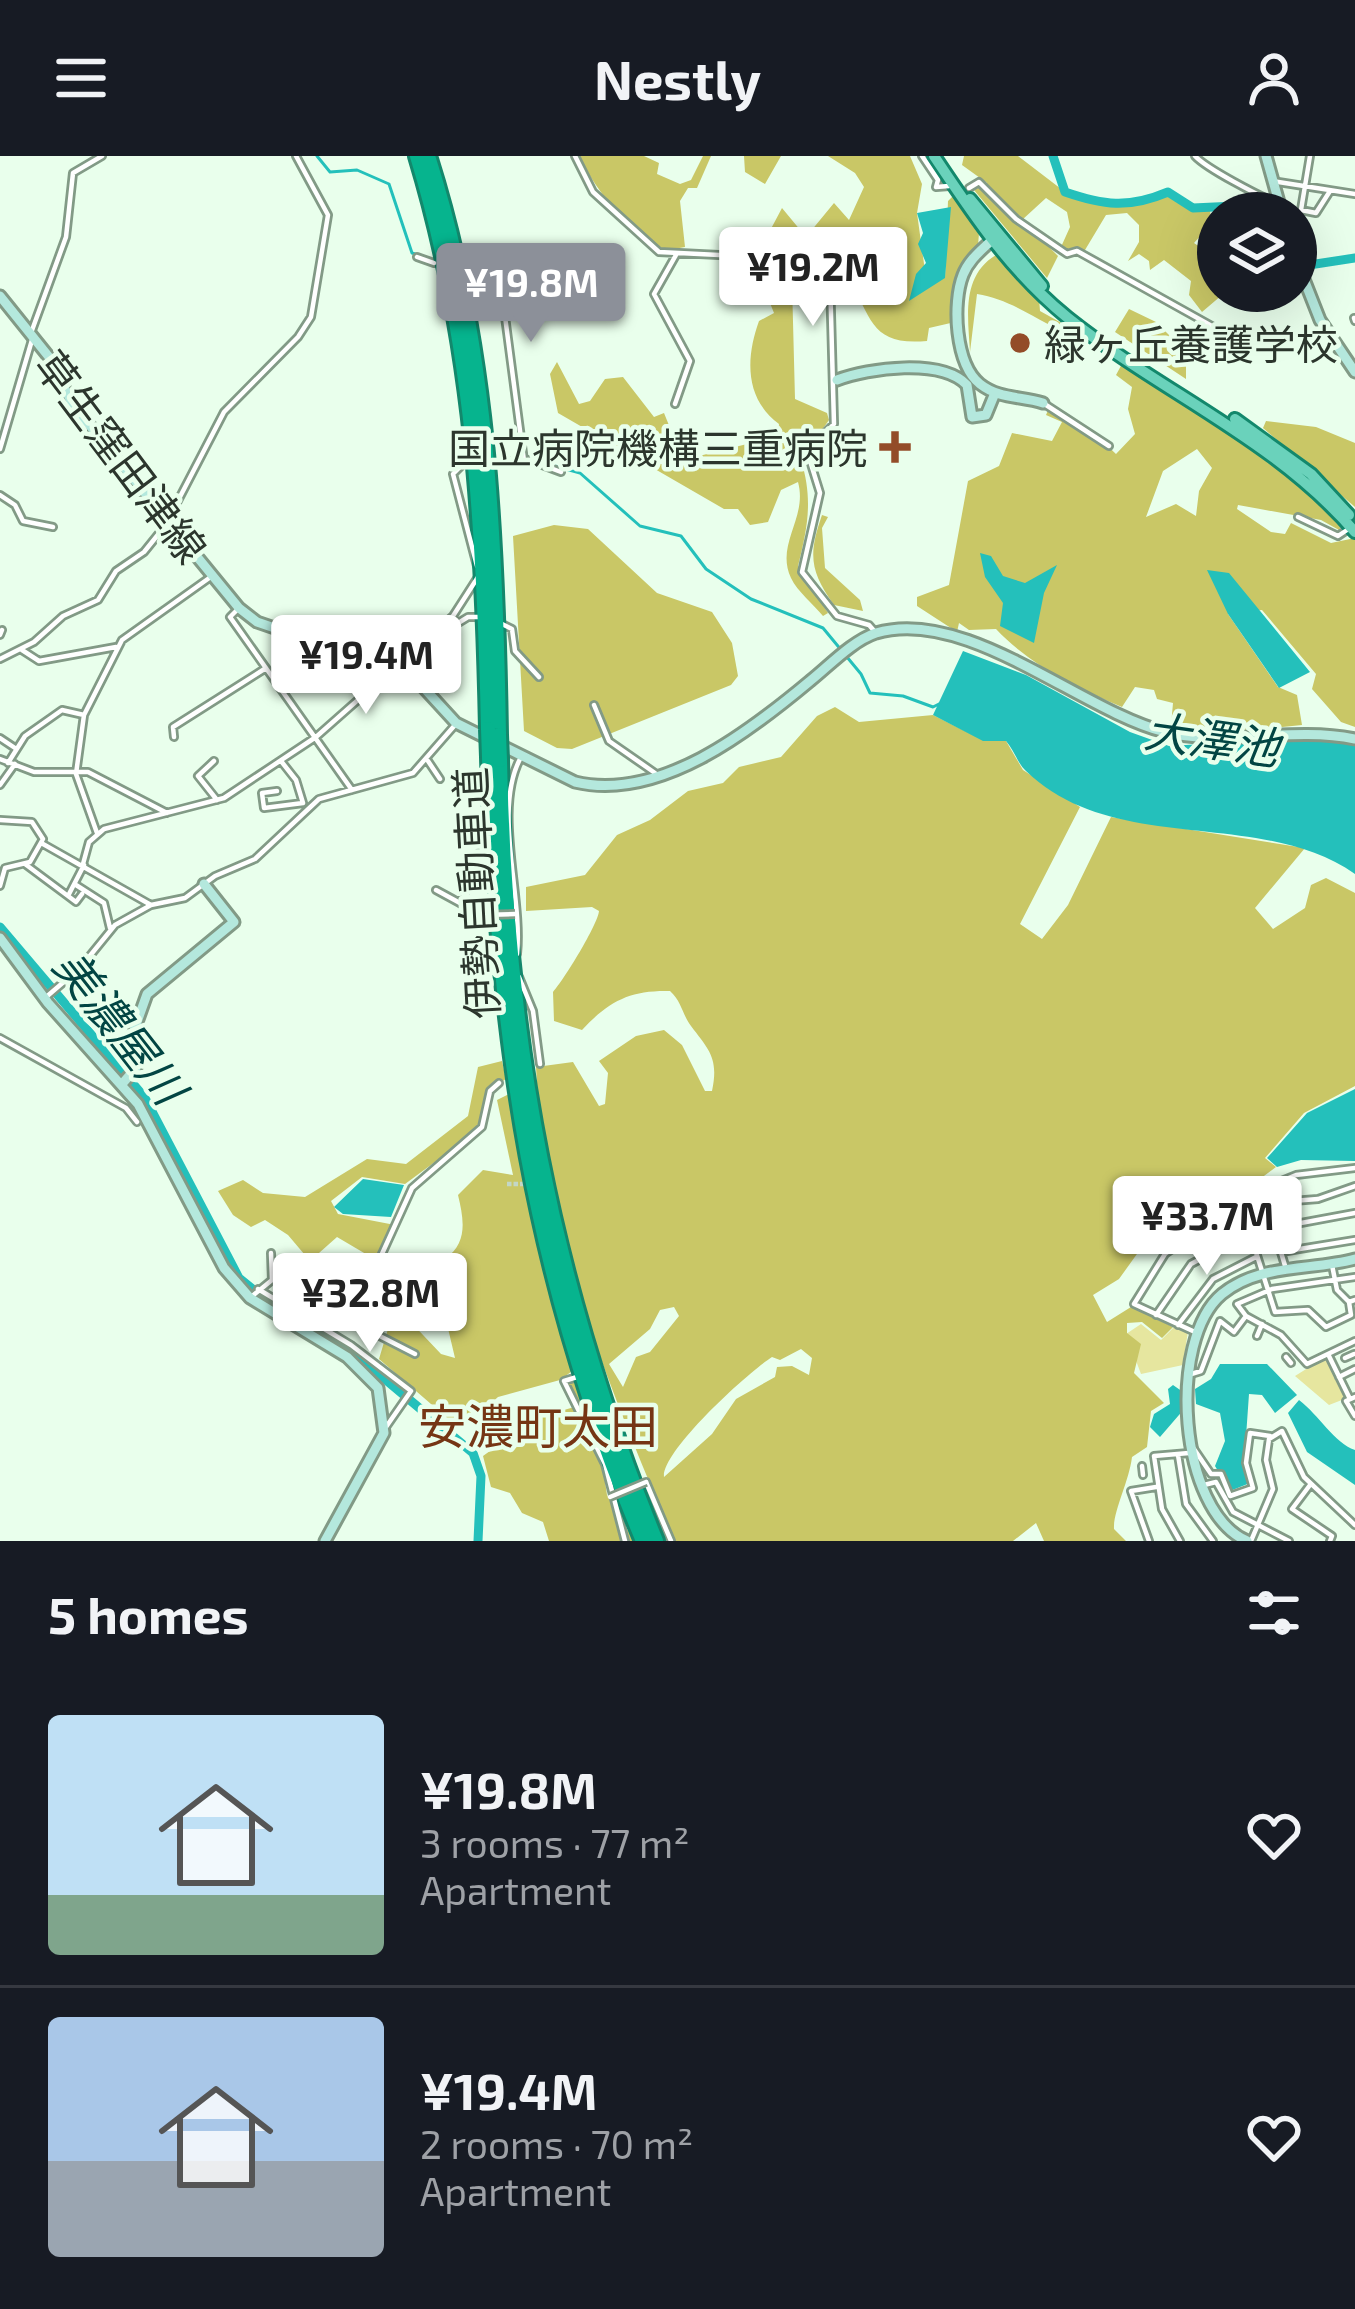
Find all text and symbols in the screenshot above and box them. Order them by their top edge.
icon: menu [48,45,114,111]
icon: person [1241,45,1307,111]
text: Nestly [594,46,761,111]
map controls [1197,192,1317,312]
button: layers [1197,192,1317,312]
pin: ¥19.2M [715,227,911,329]
text: ¥19.2M [746,242,880,289]
pin: ¥19.8M [433,243,629,345]
text: ¥19.8M [463,258,599,305]
place label: 緑ヶ丘養護学校 [1044,318,1338,368]
marker: 緑ヶ丘養護学校 [1007,330,1033,356]
street label: 草生窪田津線 [26,340,218,572]
place label: 国立病院機構三重病院 [448,422,868,472]
marker: 国立病院機構三重病院 [879,431,911,463]
pin: ¥19.4M [268,615,464,717]
text: ¥19.4M [298,630,434,677]
water label: 大澤池 [1141,702,1287,775]
street label: 伊勢自動車道 [443,766,507,1020]
water label: 美濃屋川 [44,938,200,1117]
pin: ¥33.7M [1109,1176,1305,1278]
text: ¥33.7M [1140,1191,1274,1238]
pin: ¥32.8M [272,1253,468,1355]
text: ¥32.8M [300,1268,440,1315]
district label: 安濃町太田 [418,1396,658,1454]
icon: filters [1241,1580,1307,1646]
text: 5 homes [48,1583,249,1644]
text: ¥19.8M [420,1758,597,1819]
icon: home [144,1763,288,1907]
icon: heart [1241,1802,1307,1868]
text: 3 rooms · 77 m² [420,1819,689,1866]
text: Apartment [420,1866,611,1913]
text: ¥19.4M [420,2059,597,2120]
icon: home [144,2065,288,2209]
icon: heart [1241,2104,1307,2170]
text: 2 rooms · 70 m² [420,2120,693,2167]
text: Apartment [420,2167,611,2214]

